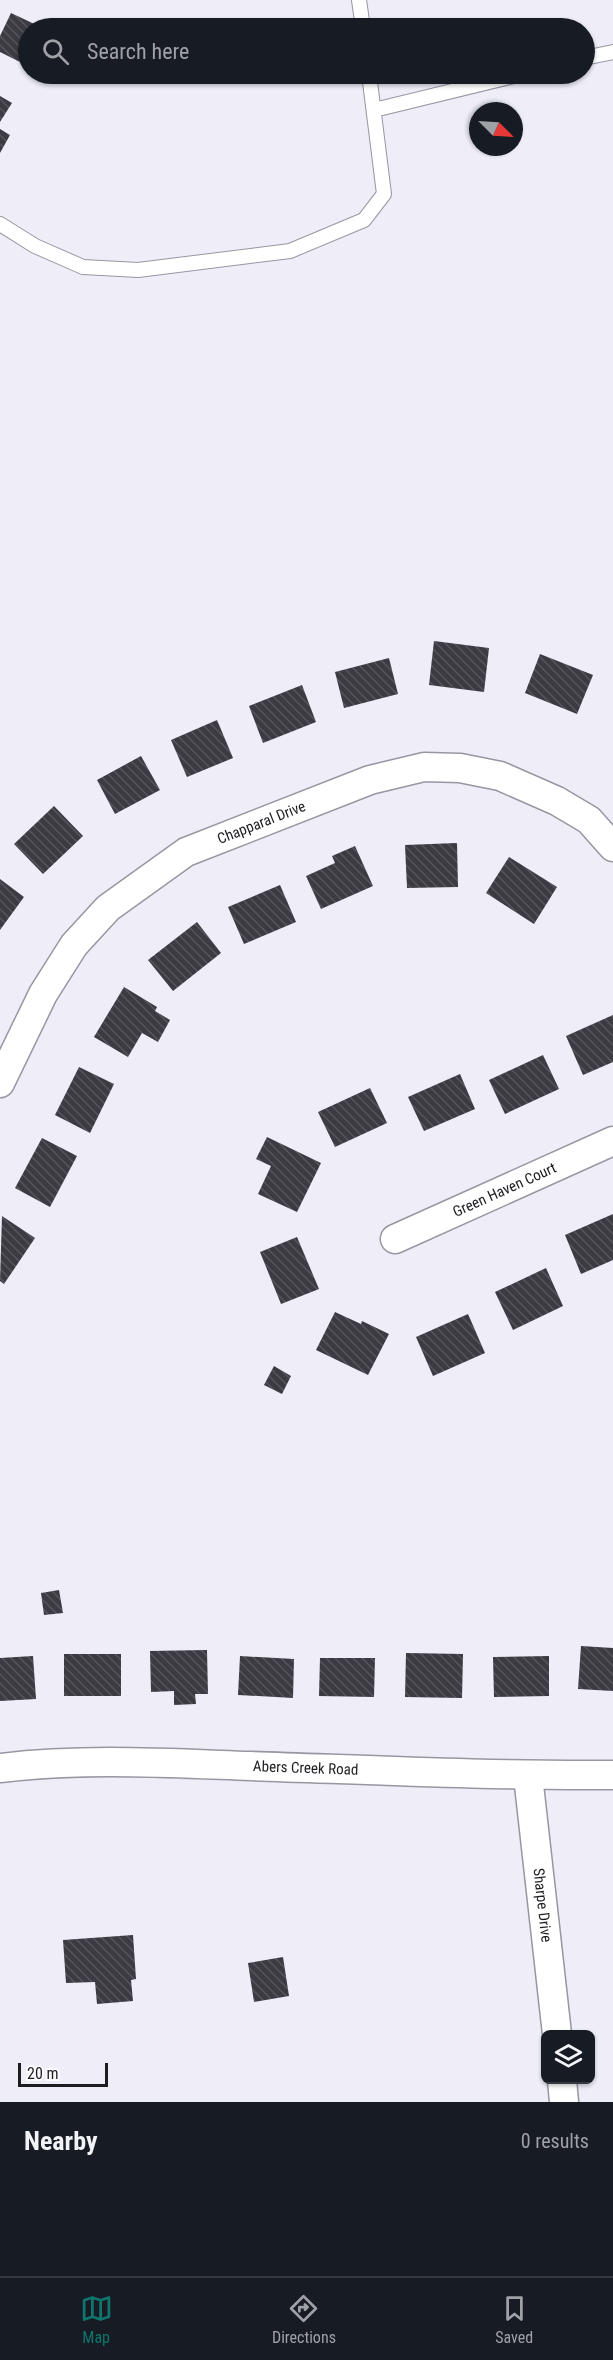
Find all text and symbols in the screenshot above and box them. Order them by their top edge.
search box [18,18,595,84]
icon: search [39,35,72,68]
text: Search here [87,39,189,64]
north arrow [469,102,523,156]
street label: Chapparal Drive [215,797,308,848]
street label: Green Haven Court [450,1159,559,1221]
street label: Abers Creek Road [253,1757,359,1779]
street label: Sharpe Drive [529,1867,556,1943]
map controls [541,2030,595,2084]
button: layers [541,2030,595,2084]
scale bar [18,2060,108,2088]
text: 20 m [27,2064,59,2083]
text: Nearby [24,2126,98,2156]
text: 0 results [521,2129,589,2153]
tab: Map [80,2292,113,2347]
tab: Directions [272,2292,336,2347]
tab: Saved [495,2292,533,2347]

